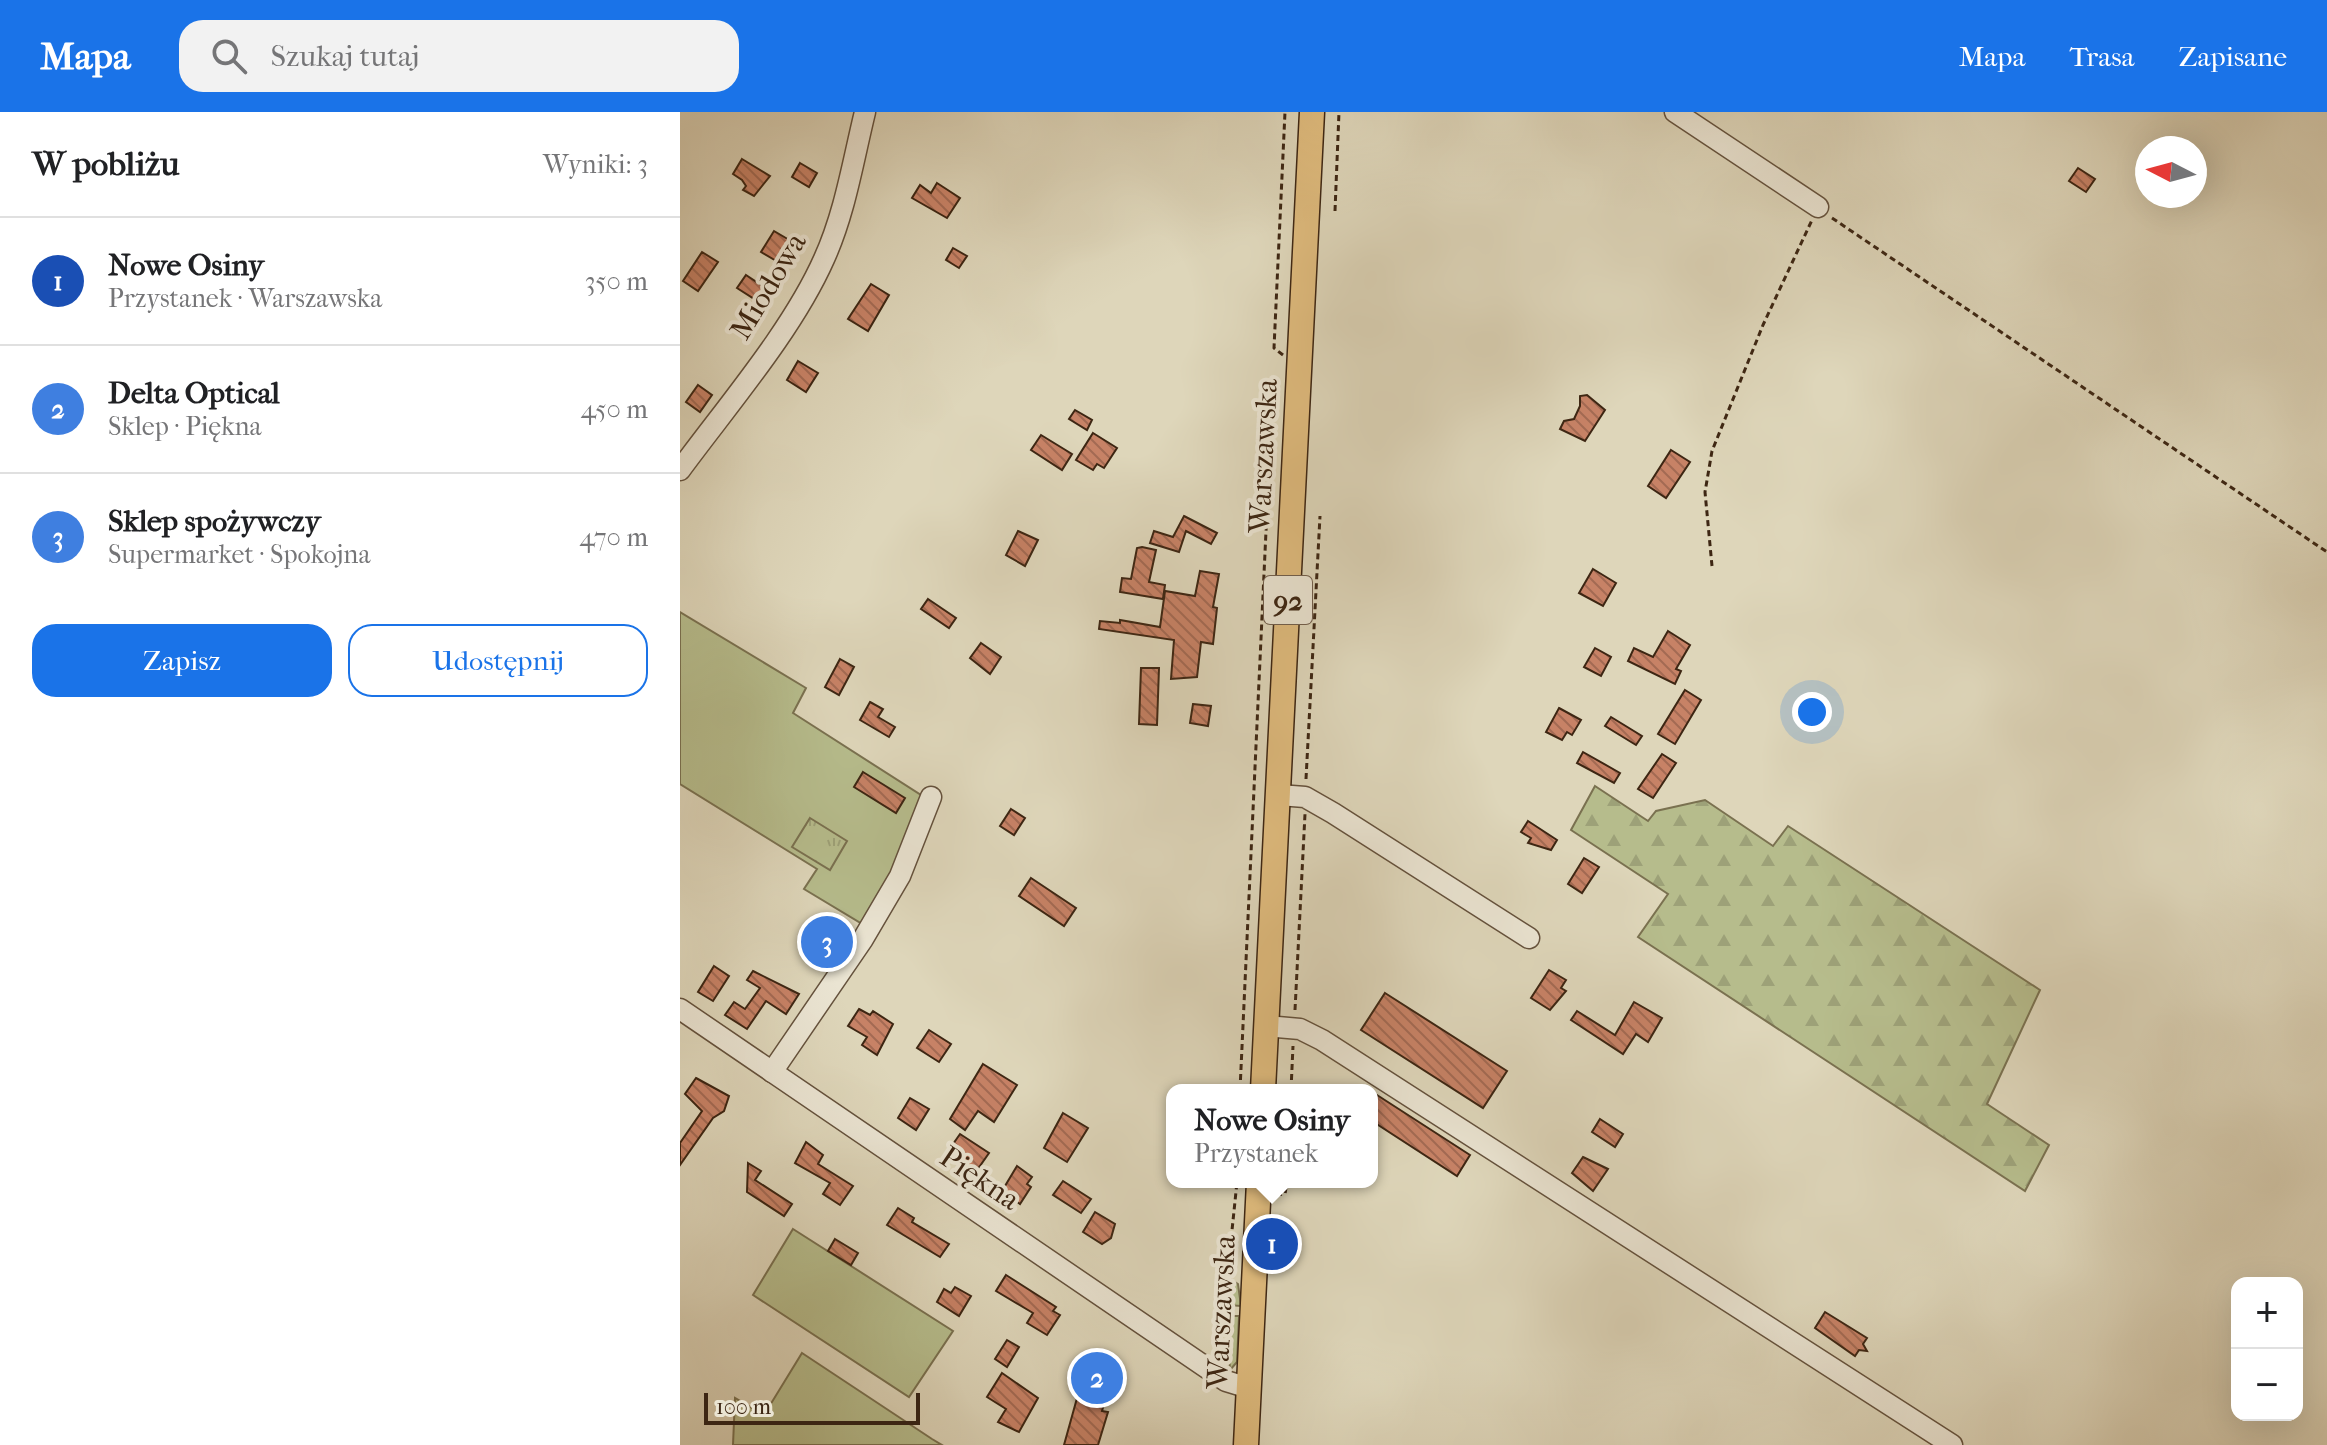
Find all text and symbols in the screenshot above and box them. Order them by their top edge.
search box [179,20,739,92]
text: Mapa [40,34,131,79]
icon: search [207,34,251,78]
text: Szukaj tutaj [271,39,419,74]
text: Mapa [1959,40,2025,73]
text: Trasa [2069,40,2135,73]
text: Zapisane [2179,40,2287,73]
north arrow [2135,136,2207,208]
text: W pobliżu [32,144,179,184]
text: Wyniki: 3 [543,149,648,180]
street label: Miodowa [723,226,814,346]
text: Nowe Osiny [108,248,264,283]
text: 1 [53,266,63,297]
text: 350 m [585,266,648,297]
text: Przystanek · Warszawska [108,283,382,314]
text: Delta Optical [108,376,280,411]
street label: Warszawska [1242,377,1285,535]
text: 2 [51,394,65,425]
text: 450 m [581,394,648,425]
text: Sklep · Piękna [108,411,262,442]
text: Sklep spożywczy [108,504,321,539]
text: 3 [53,522,63,553]
text: 470 m [579,522,648,553]
text: Supermarket · Spokojna [108,539,370,570]
road number: 92 [1264,576,1312,624]
button: Zapisz [32,624,332,697]
button: Udostępnij [348,624,648,697]
your location [1792,692,1832,732]
pin: 3 [801,912,853,972]
popup [1166,1084,1378,1188]
text: Nowe Osiny [1194,1103,1350,1138]
text: Przystanek [1194,1138,1318,1169]
street label: Piękna [933,1139,1027,1218]
pin: 1 [1246,1214,1298,1274]
street label: Warszawska [1200,1233,1243,1391]
map controls [2231,1277,2303,1421]
button: + [2231,1277,2303,1349]
pin: 2 [1071,1348,1123,1408]
button: − [2231,1349,2303,1421]
scale bar [704,1389,920,1425]
text: 100 m [716,1394,771,1420]

